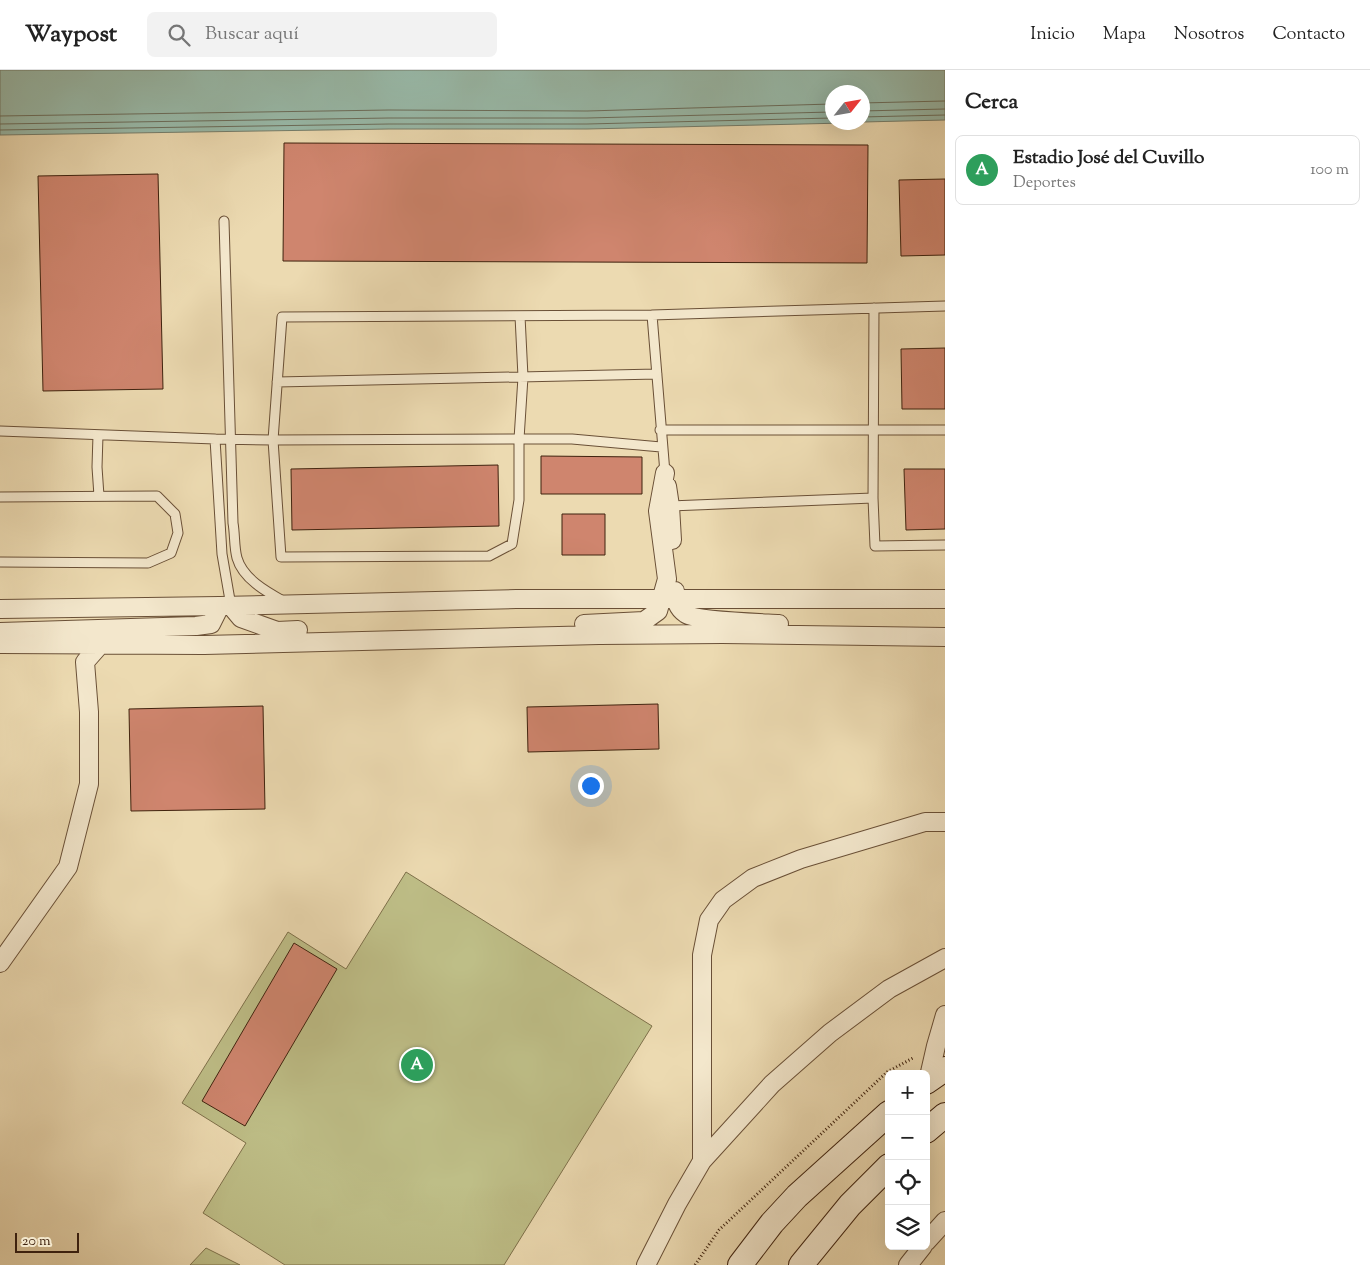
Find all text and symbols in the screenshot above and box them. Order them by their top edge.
search box [147,12,497,57]
text: Waypost [25,18,117,52]
icon: search [165,21,193,49]
text: Buscar aquí [205,21,299,48]
text: Inicio [1030,22,1075,48]
text: Mapa [1103,22,1146,48]
text: Nosotros [1174,22,1244,48]
text: Contacto [1272,22,1345,48]
north arrow [825,85,870,130]
text: Cerca [965,88,1018,118]
text: Estadio José del Cuvillo [1013,145,1204,172]
text: A [976,159,989,182]
text: 100 m [1310,159,1349,182]
text: Deportes [1013,172,1076,195]
your location [578,773,604,799]
pin: A [401,1046,433,1084]
map controls [885,1070,930,1250]
button: + [885,1070,930,1115]
button: − [885,1115,930,1160]
button: locate [885,1160,930,1205]
button: layers [885,1205,930,1250]
scale bar [15,1230,79,1253]
text: 20 m [22,1232,51,1252]

